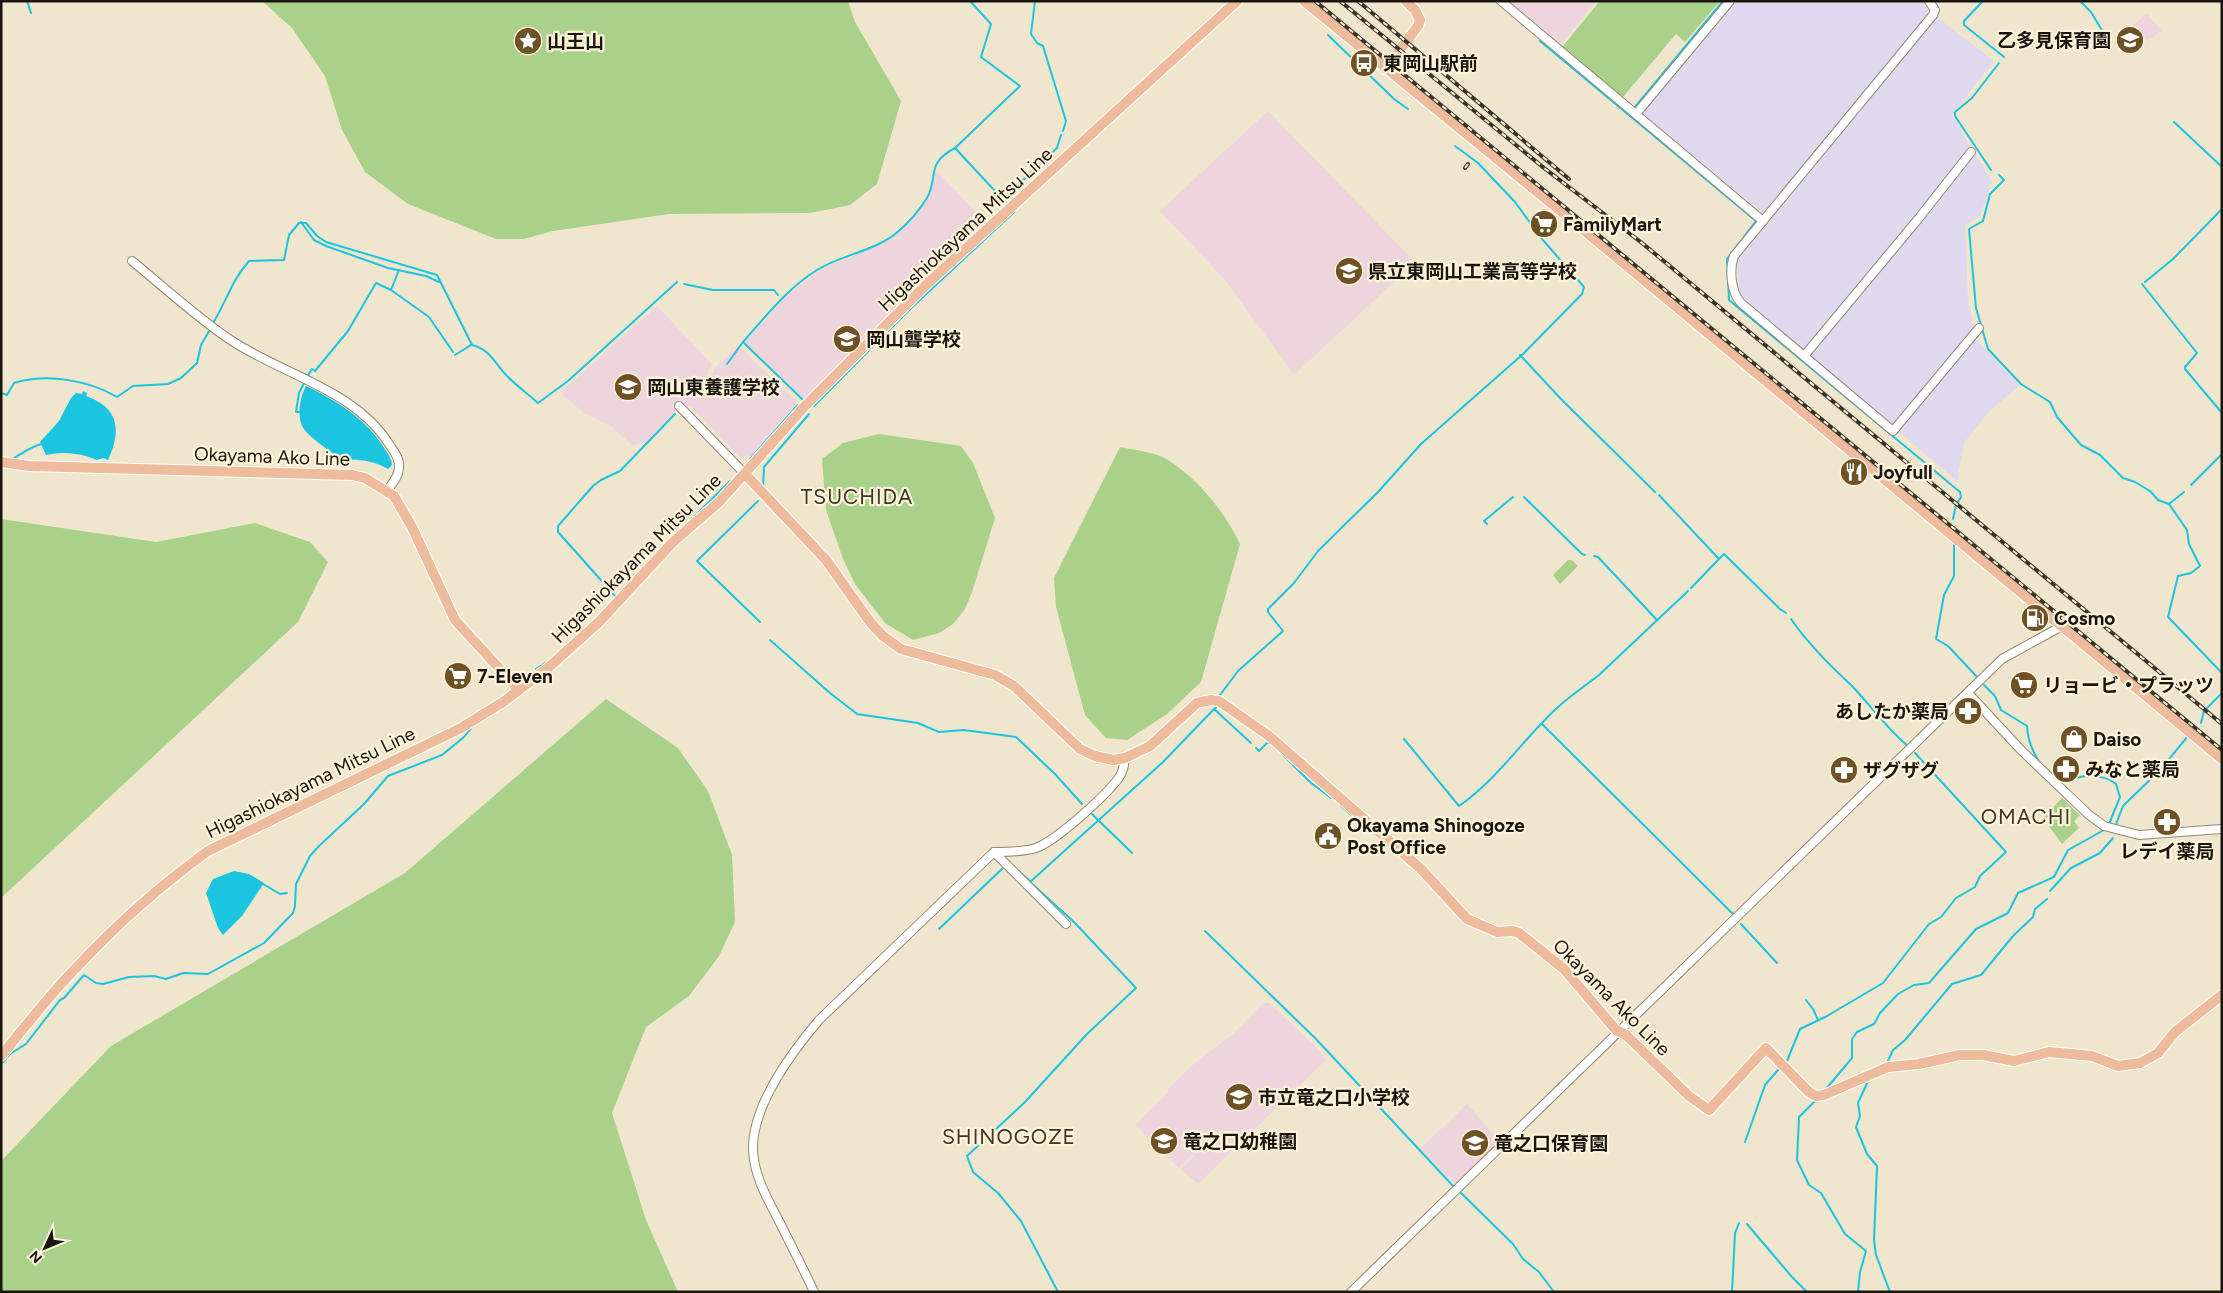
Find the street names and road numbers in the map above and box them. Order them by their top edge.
street label: Higashiokayama Mitsu Line [873,143,1057,316]
street label: Okayama Ako Line [194,442,350,471]
street label: Higashiokayama Mitsu Line [547,469,726,648]
street label: Higashiokayama Mitsu Line [202,722,419,843]
street label: Okayama Ako Line [1548,934,1675,1061]

